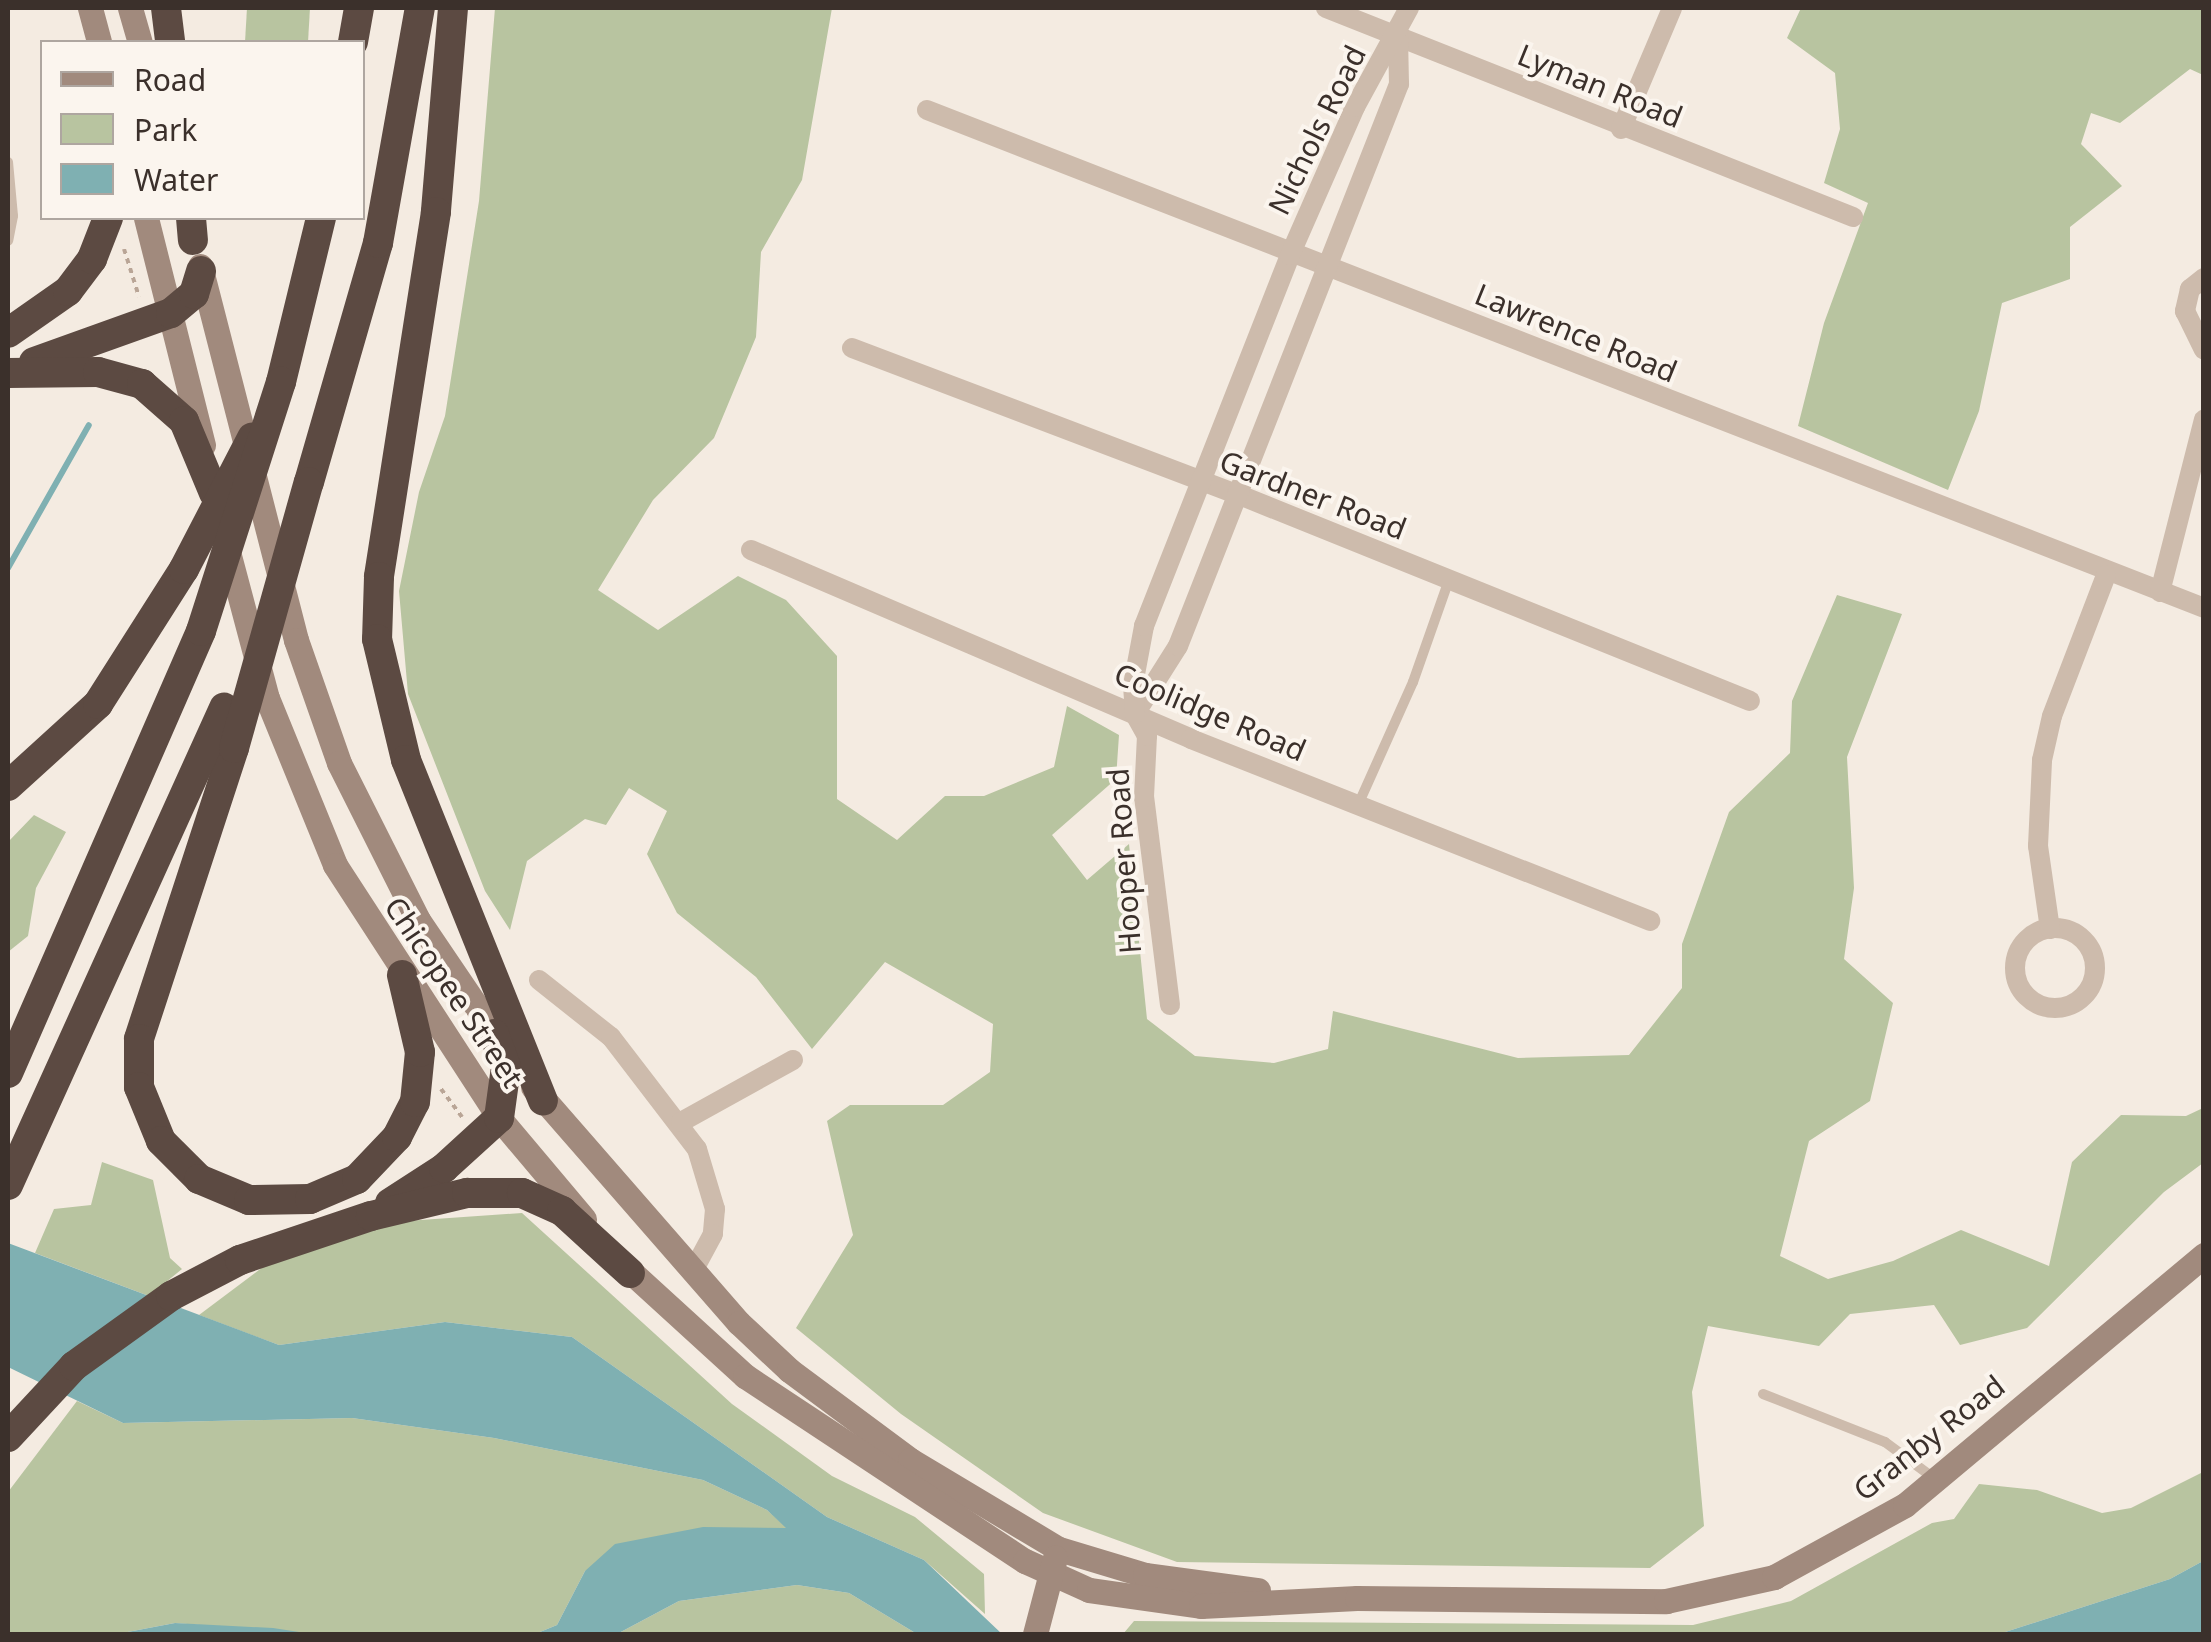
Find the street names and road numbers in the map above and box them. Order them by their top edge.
street label: Lyman Road [1512,37,1688,135]
street label: Nichols Road [1261,40,1373,220]
street label: Lawrence Road [1470,276,1682,390]
street label: Gardner Road [1215,443,1411,547]
street label: Coolidge Road [1109,655,1311,769]
street label: Hooper Road [1100,767,1148,955]
street label: Chicopee Street [377,890,531,1094]
street label: Granby Road [1846,1368,2012,1508]

